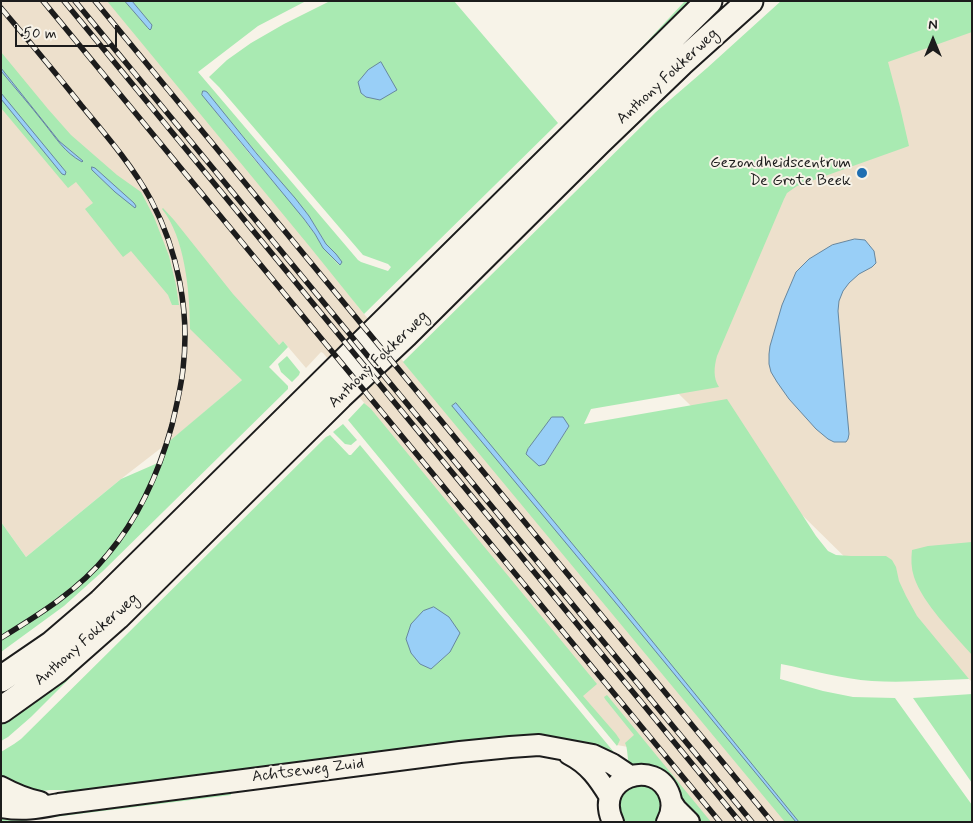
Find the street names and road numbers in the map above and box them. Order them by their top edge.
street label: Anthony Fokkerweg [613,25,723,129]
street label: Anthony Fokkerweg [325,307,433,413]
street label: Anthony Fokkerweg [31,589,143,691]
street label: Achtseweg Zuid [251,755,365,787]

